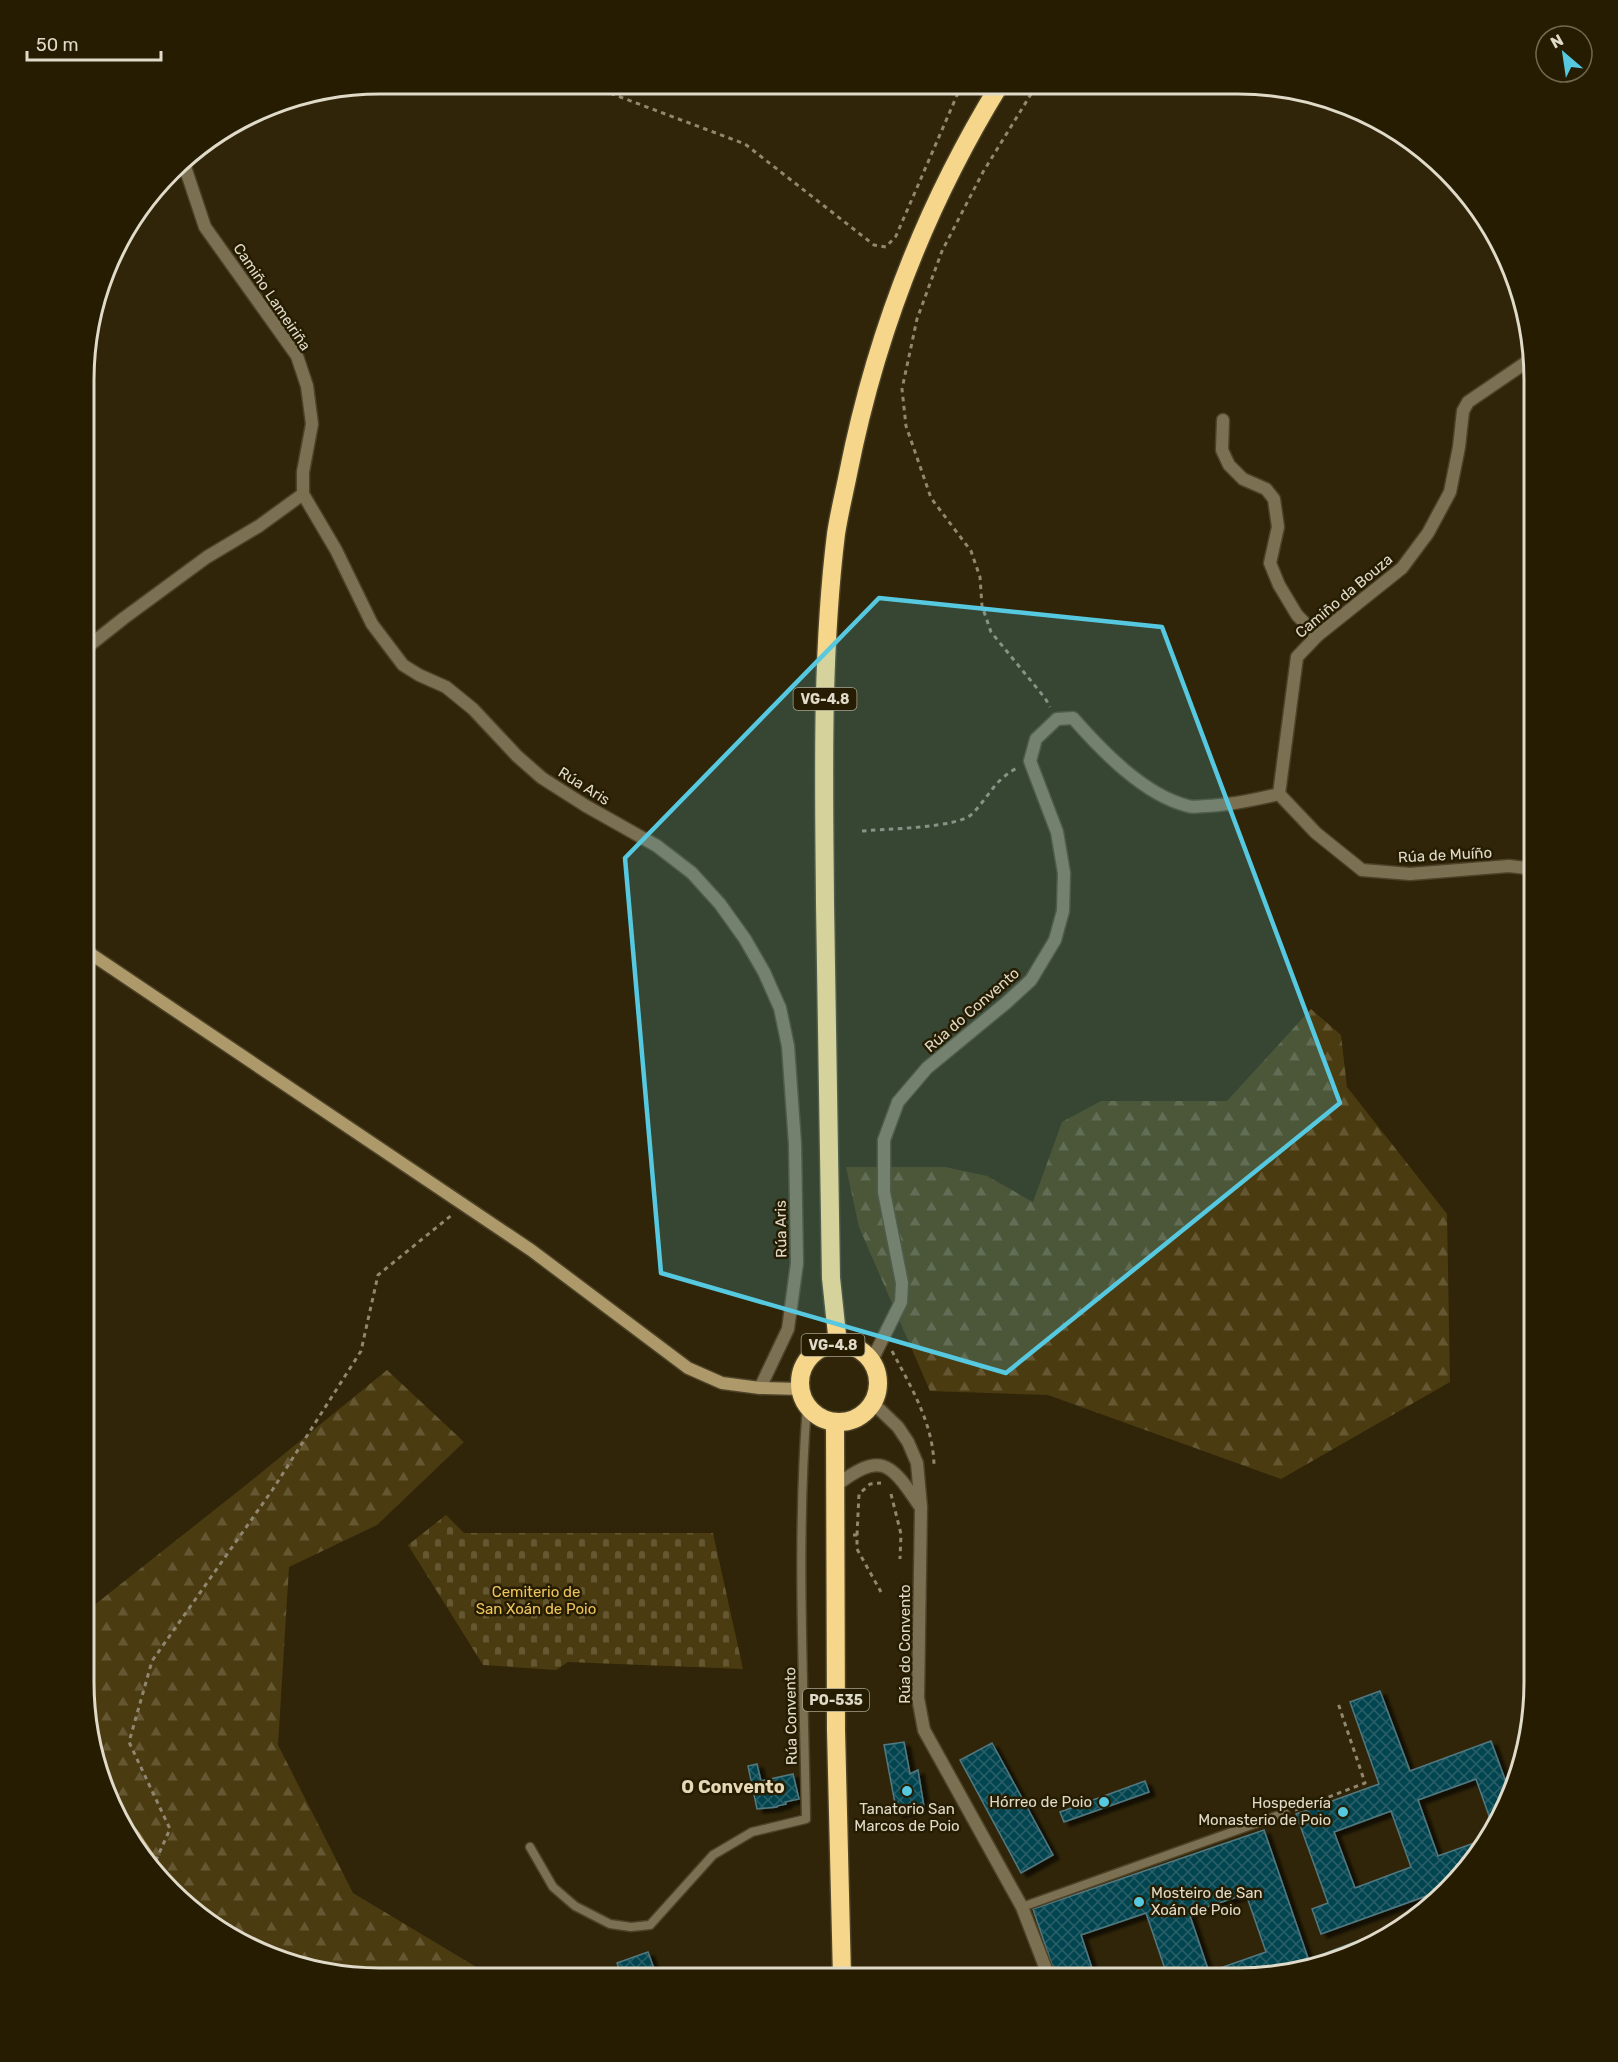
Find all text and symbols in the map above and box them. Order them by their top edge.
scale bar [27,24,160,62]
north arrow [1534,24,1594,84]
text: N [1547,30,1567,52]
text: 50 m [36,34,79,56]
street label: Camiño Lameiriña [229,240,315,354]
street label: Camiño da Bouza [1292,550,1396,642]
road number: VG-4.8 [794,688,856,710]
street label: Rúa Aris [555,763,613,809]
street label: Rúa de Muíño [1398,844,1492,866]
street label: Rúa do Convento [921,964,1023,1056]
street label: Rúa Aris [771,1200,790,1258]
road number: VG-4.8 [802,1334,864,1356]
park label: Cemiterio de San Xoán de Poio [476,1583,596,1618]
street label: Rúa do Convento [896,1584,914,1704]
street label: Rúa Convento [781,1667,801,1765]
road number: PO-535 [803,1689,869,1711]
district label: O Convento [681,1776,785,1798]
marker: Tanatorio San Marcos de Poio [900,1784,914,1798]
place label: Hórreo de Poio [989,1793,1092,1811]
place label: Hospedería Monasterio de Poio [1198,1794,1331,1829]
marker: Hórreo de Poio [1097,1795,1111,1809]
place label: Tanatorio San Marcos de Poio [854,1800,960,1835]
marker: Hospedería Monasterio de Poio [1336,1805,1350,1819]
place label: Mosteiro de San Xoán de Poio [1151,1884,1263,1919]
marker: Mosteiro de San Xoán de Poio [1132,1895,1146,1909]

